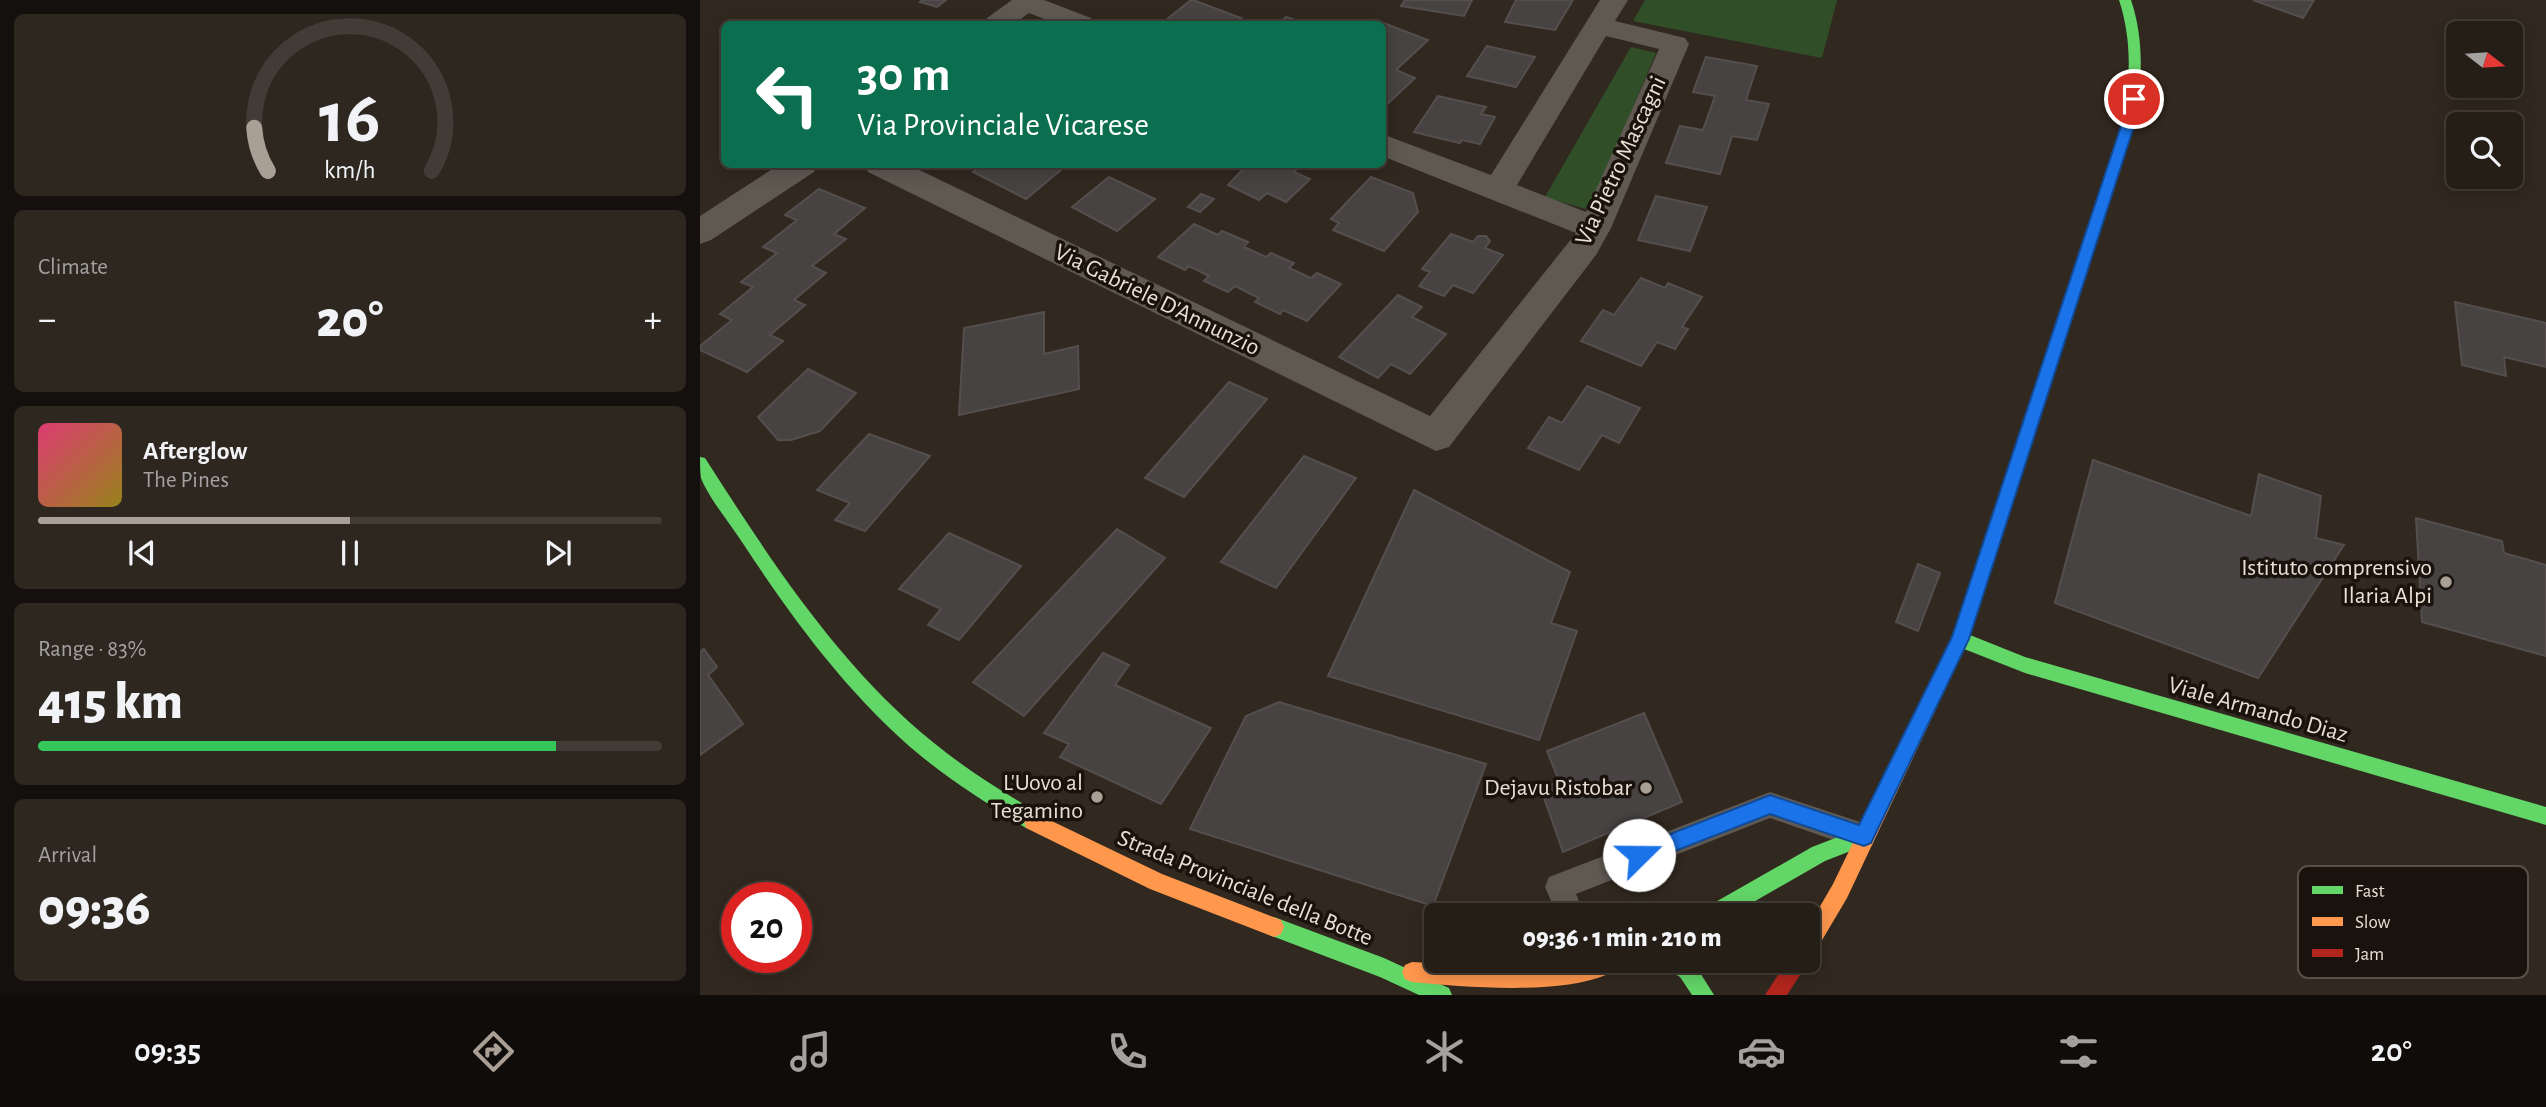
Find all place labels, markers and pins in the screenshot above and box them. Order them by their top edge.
pin [2104,69,2164,129]
place label: Istituto comprensivo Ilaria Alpi [2241,556,2432,608]
marker: Istituto comprensivo Ilaria Alpi [2438,574,2454,590]
place label: L'Uovo al Tegamino [991,771,1083,823]
place label: Dejavu Ristobar [1484,776,1632,800]
marker: Dejavu Ristobar [1638,780,1654,796]
marker: L'Uovo al Tegamino [1089,789,1105,805]

